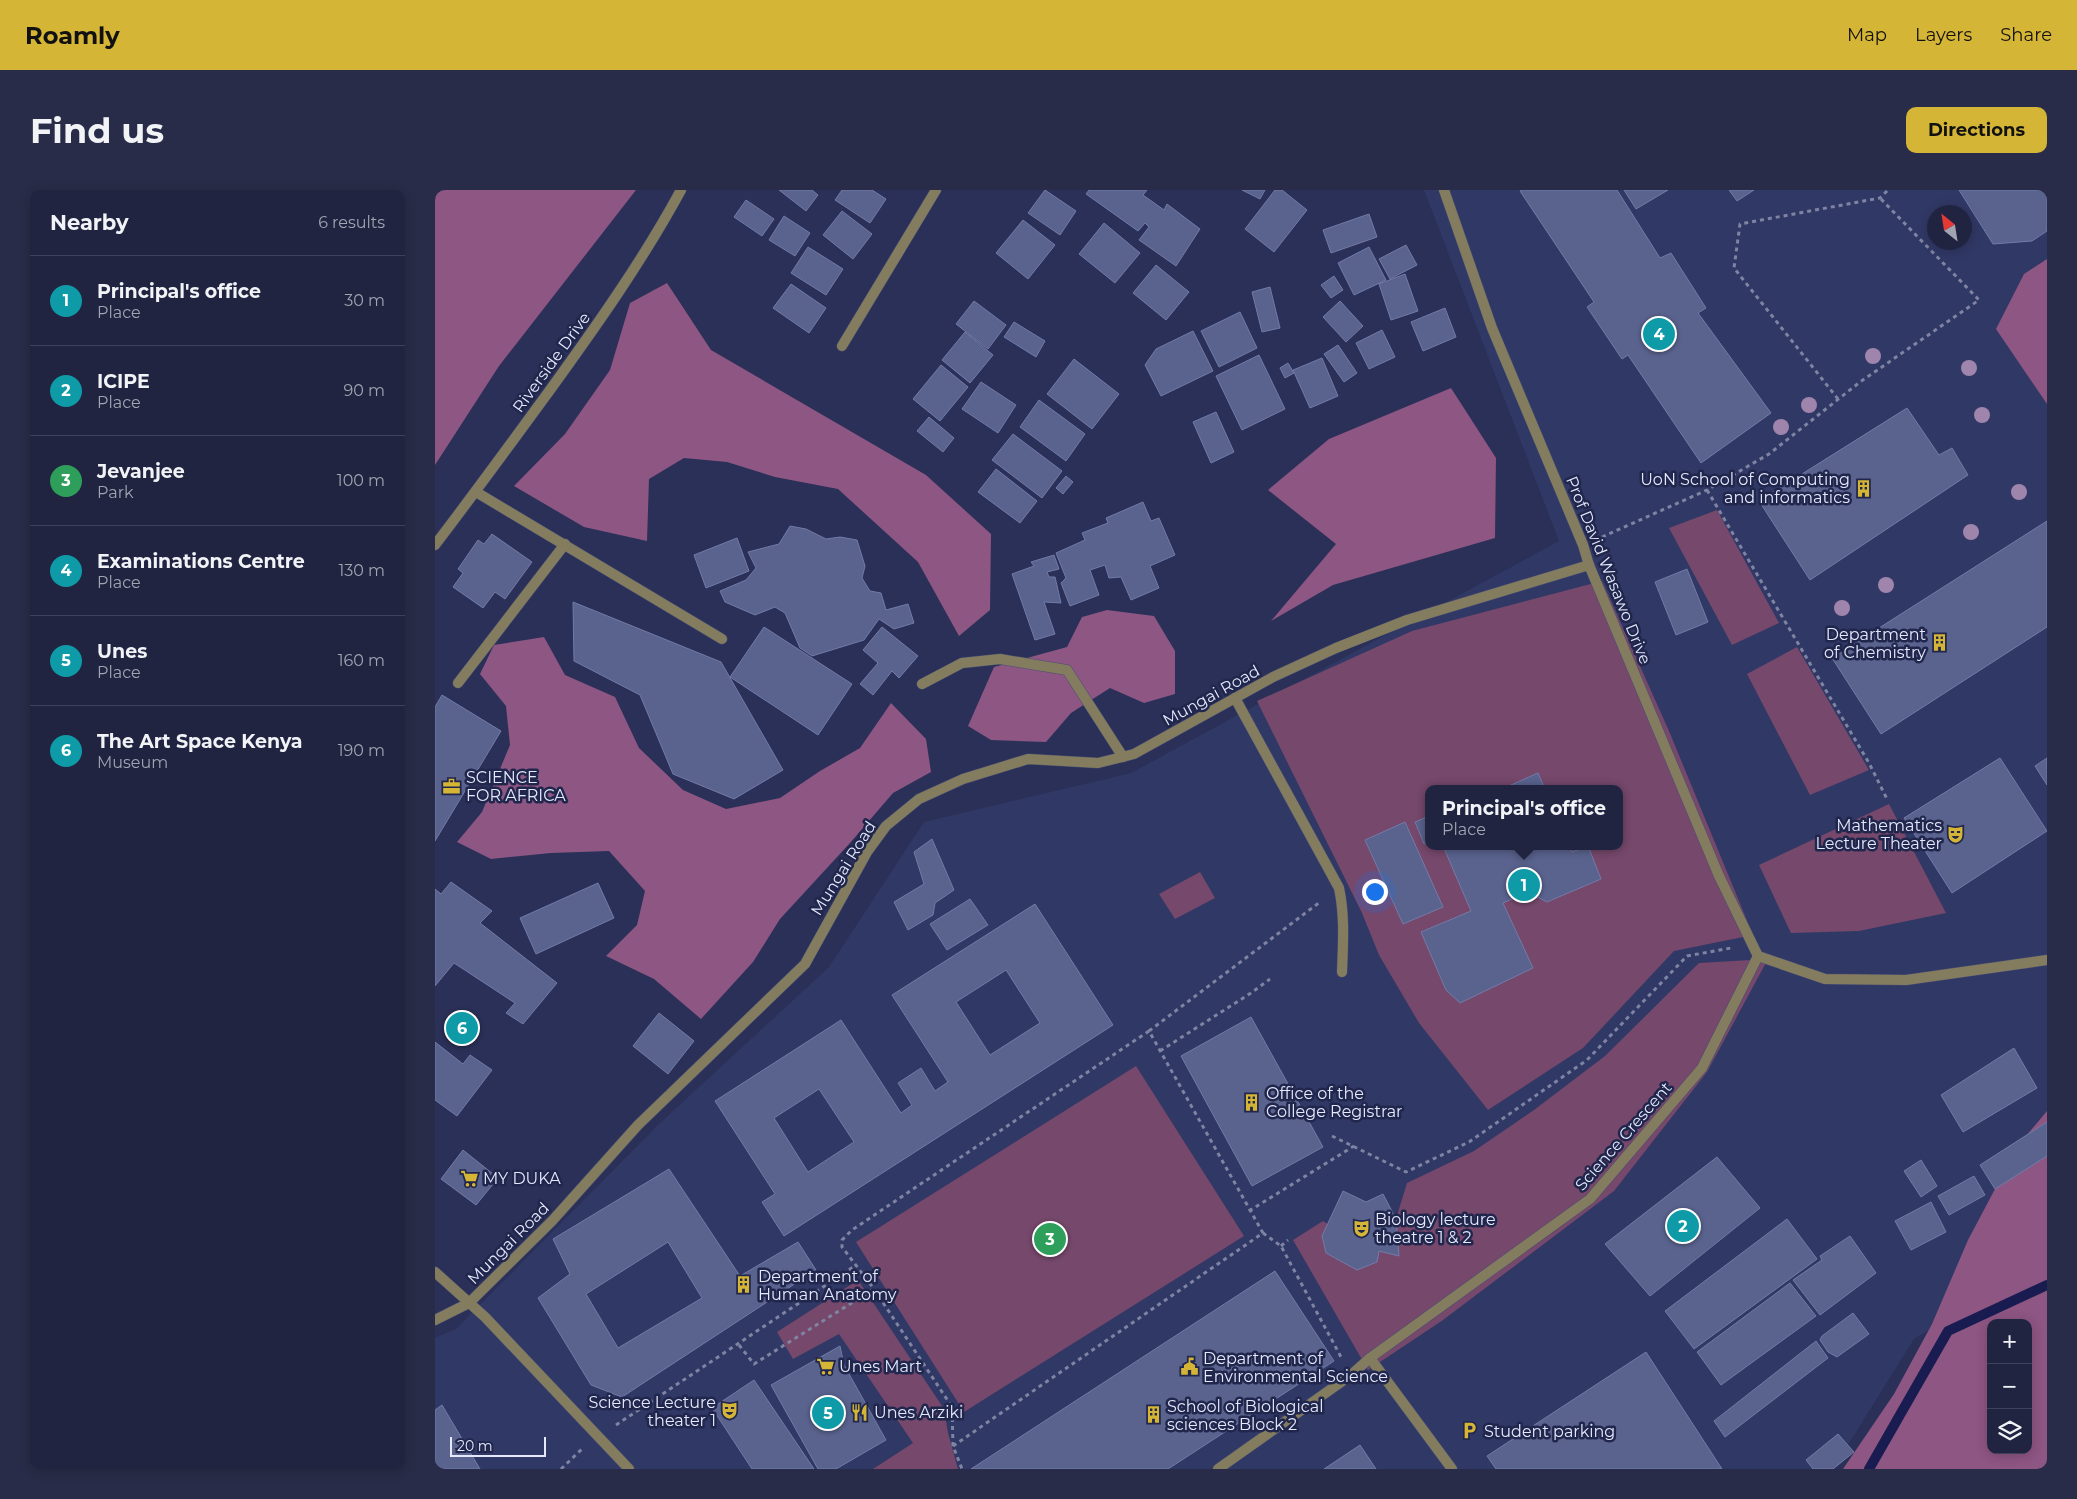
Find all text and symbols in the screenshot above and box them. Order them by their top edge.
text: Roamly [25,21,120,50]
text: Map [1847,24,1887,46]
text: Layers [1915,24,1972,46]
text: Share [2000,24,2052,46]
button: Directions [1906,107,2047,153]
text: Find us [30,109,164,152]
north arrow [1927,205,1972,250]
text: Nearby [50,210,129,235]
text: 6 results [318,213,385,232]
text: Principal's office [97,280,261,303]
text: 1 [63,291,69,310]
text: 30 m [344,291,385,310]
text: Place [97,303,141,322]
street label: Riverside Drive [509,309,594,416]
pin: 4 [1643,315,1675,353]
text: ICIPE [97,370,150,393]
text: 2 [61,381,71,400]
text: 90 m [343,381,385,400]
text: Place [97,393,141,412]
text: Jevanjee [97,460,185,483]
place label: UoN School of Computing and informatics [1640,470,1850,507]
text: 3 [61,471,71,490]
text: 100 m [337,471,385,490]
street label: Prof David Wasawo Drive [1562,473,1655,667]
building icon: UoN School of Computing and informatics [1854,478,1874,498]
text: Park [97,483,134,502]
text: Examinations Centre [97,550,305,573]
text: 4 [60,561,72,580]
text: 130 m [338,561,385,580]
text: Place [97,573,141,592]
place label: Department of Chemistry [1824,625,1927,662]
building icon: Department of Chemistry [1930,633,1950,653]
text: Unes [97,640,147,663]
text: 5 [61,651,71,670]
text: 160 m [338,651,385,670]
street label: Mungai Road [1160,661,1263,730]
text: Place [97,663,141,682]
text: The Art Space Kenya [97,730,303,753]
text: 6 [61,741,71,760]
text: 190 m [338,741,385,760]
text: Museum [97,753,168,772]
place label: SCIENCE FOR AFRICA [466,768,566,805]
office icon: SCIENCE FOR AFRICA [442,776,462,796]
popup [1425,785,1623,850]
text: Principal's office [1442,797,1606,820]
place label: Mathematics Lecture Theater [1815,816,1942,853]
street label: Mungai Road [807,818,880,919]
text: Place [1442,820,1486,839]
theatre icon: Mathematics Lecture Theater [1946,824,1966,844]
pin: 1 [1508,866,1540,904]
your location [1362,879,1388,905]
pin: 6 [446,1009,478,1047]
street label: Science Crescent [1571,1078,1676,1194]
place label: Office of the College Registrar [1266,1084,1403,1121]
building icon: Office of the College Registrar [1242,1092,1262,1112]
supermarket icon: MY DUKA [459,1168,479,1188]
place label: MY DUKA [483,1169,561,1188]
street label: Mungai Road [464,1199,553,1288]
pin: 2 [1667,1207,1699,1245]
place label: Biology lecture theatre 1 & 2 [1375,1210,1496,1247]
theatre icon: Biology lecture theatre 1 & 2 [1351,1218,1371,1238]
pin: 3 [1034,1220,1066,1258]
place label: Department of Human Anatomy [758,1267,897,1304]
building icon: Department of Human Anatomy [734,1275,754,1295]
map controls [1987,1319,2032,1454]
button: + [1987,1319,2032,1364]
place label: Department of Environmental Science [1203,1349,1388,1386]
supermarket icon: Unes Mart [815,1356,835,1376]
place label: Unes Mart [839,1357,923,1376]
public building icon: Department of Environmental Science [1179,1357,1199,1377]
button: − [1987,1364,2032,1409]
place label: Science Lecture theater 1 [589,1393,716,1430]
pin: 5 [812,1394,844,1432]
place label: School of Biological sciences Block 2 [1167,1397,1324,1434]
theatre icon: Science Lecture theater 1 [720,1401,740,1421]
restaurant icon: Unes Arziki [850,1402,870,1422]
place label: Unes Arziki [874,1403,963,1422]
building icon: School of Biological sciences Block 2 [1143,1405,1163,1425]
button: layers [1987,1409,2032,1454]
parking icon: Student parking [1460,1421,1480,1441]
place label: Student parking [1484,1422,1615,1441]
scale bar [450,1434,546,1457]
text: 20 m [457,1437,493,1455]

